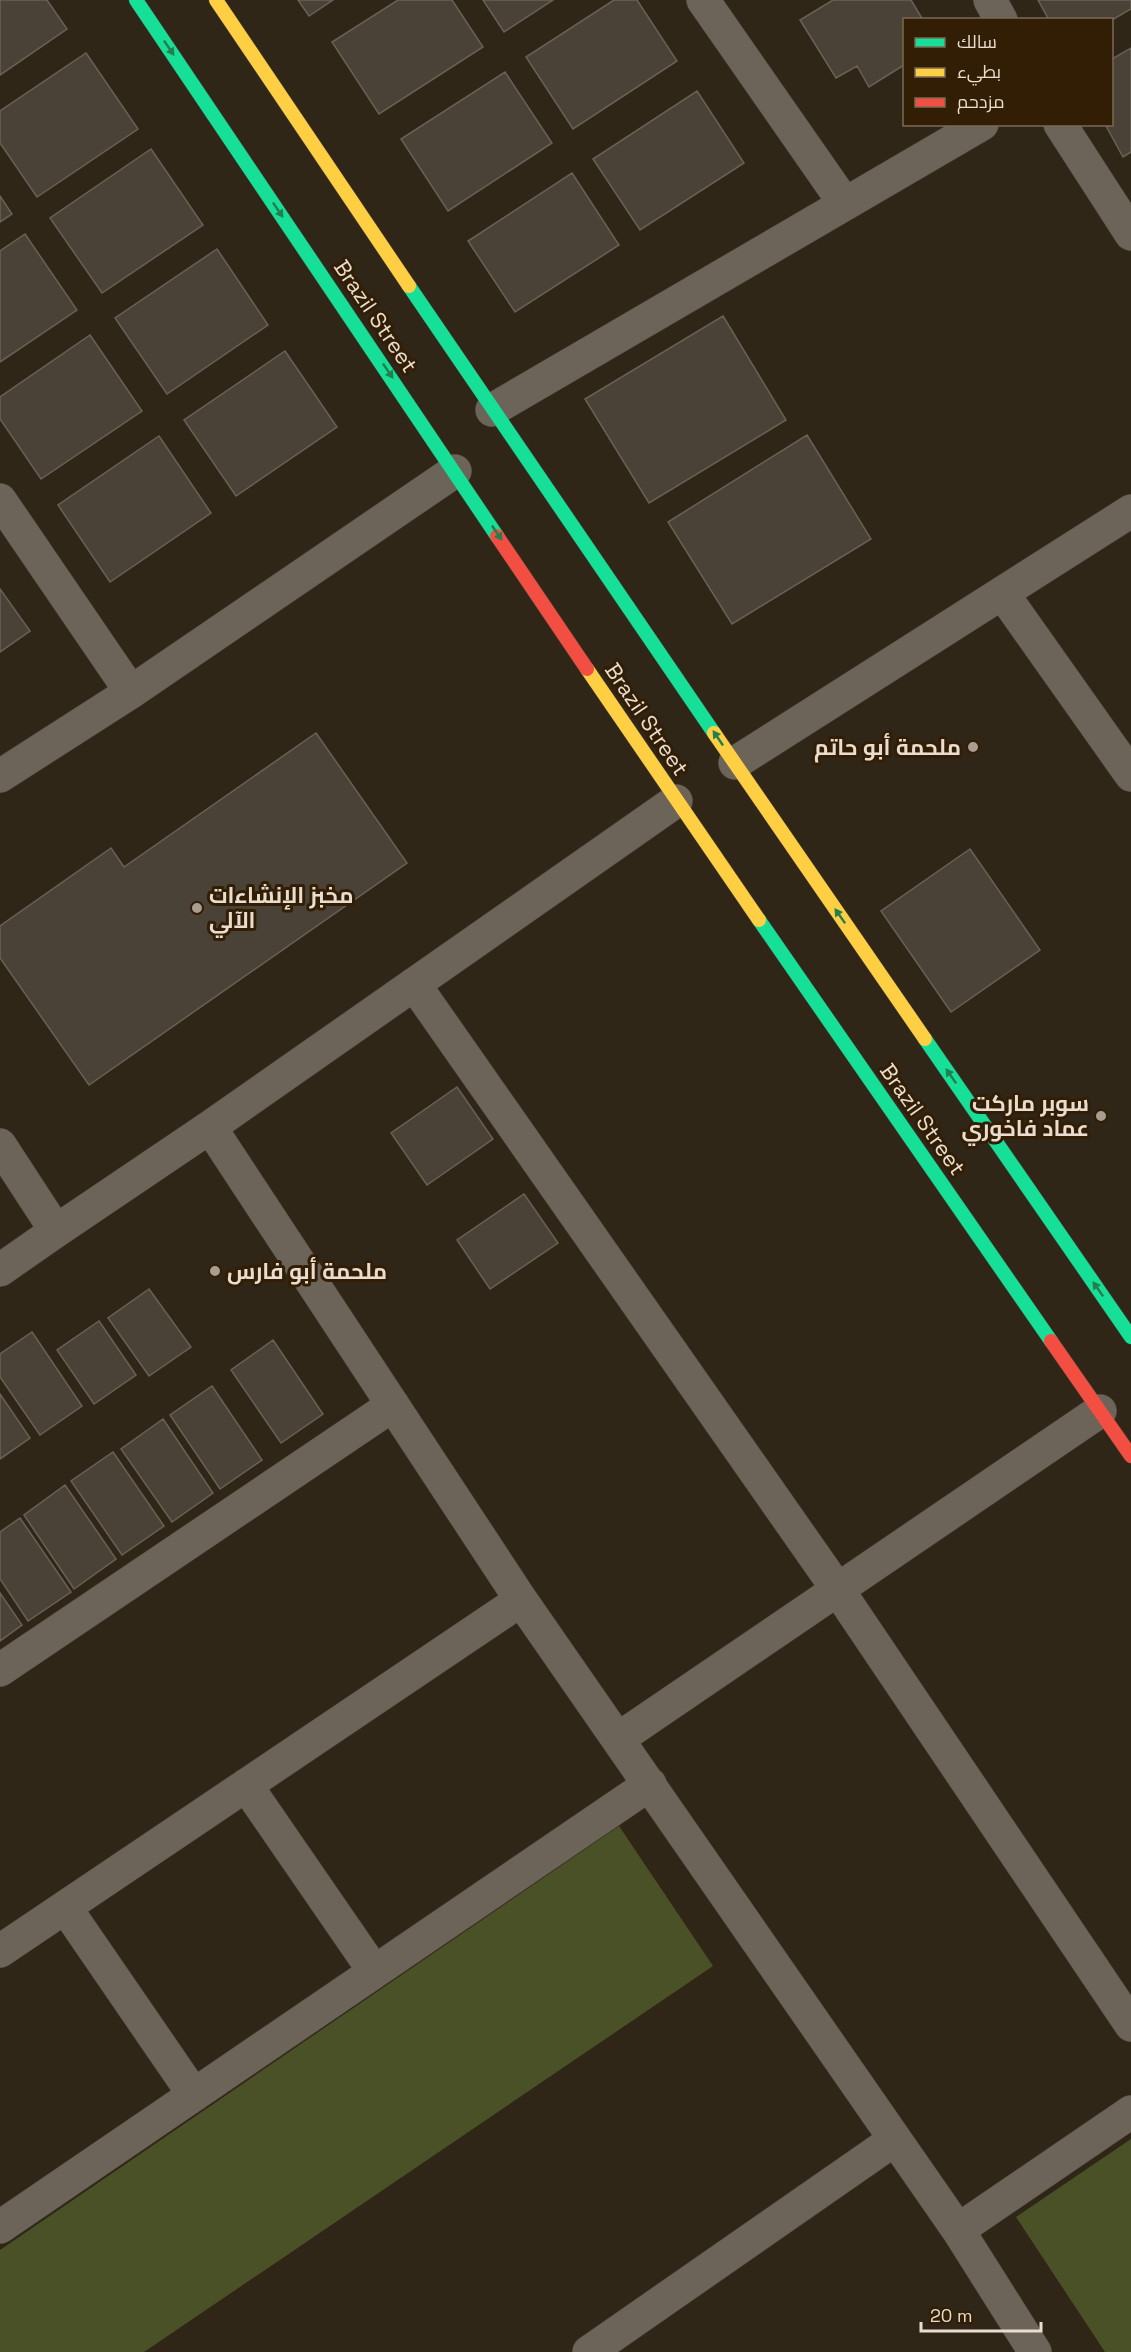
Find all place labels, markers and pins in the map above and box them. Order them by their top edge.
place label: ملحمة أبو حاتم [814,733,961,763]
marker: ملحمة أبو حاتم [966,740,980,754]
place label: مخبز الإنشاءات الآلي [209,881,354,938]
marker: مخبز الإنشاءات الآلي [190,901,204,915]
place label: سوبر ماركت عماد فاخوري [961,1089,1089,1146]
marker: سوبر ماركت عماد فاخوري [1094,1109,1108,1123]
place label: ملحمة أبو فارس [227,1257,387,1285]
marker: ملحمة أبو فارس [208,1264,222,1278]

